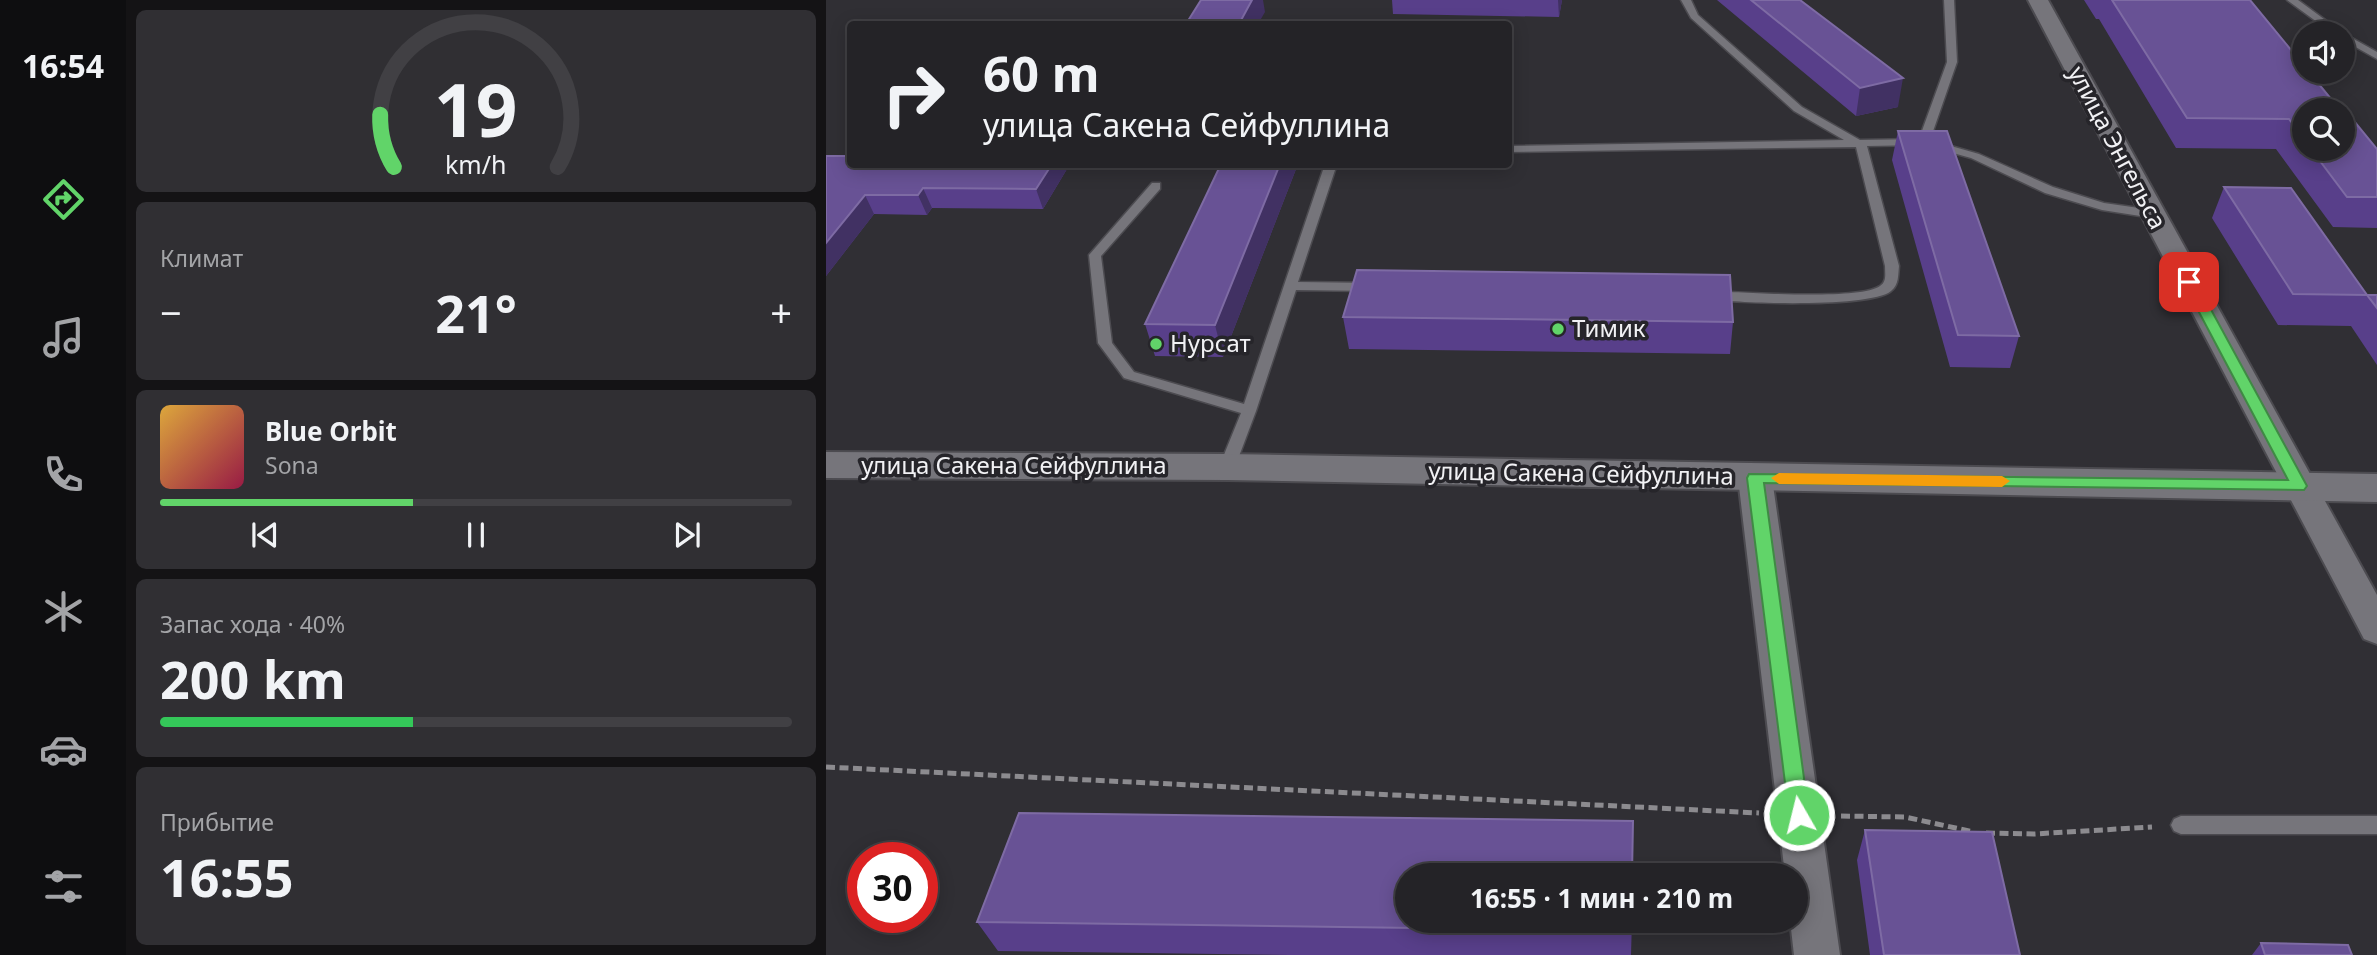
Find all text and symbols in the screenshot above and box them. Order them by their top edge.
map controls [2292,21,2355,161]
button: sound [2292,21,2355,84]
text: 60 m [983,40,1100,106]
text: 16:54 [22,44,104,87]
icon: right [868,49,959,140]
text: 19 [434,59,518,158]
street label: улица Энгельса [2061,60,2175,235]
button: search [2292,98,2355,161]
text: улица Сакена Сейфуллина [983,103,1390,146]
text: km/h [445,147,507,181]
icon: directions [39,175,88,224]
text: Климат [160,242,243,274]
pin [2159,252,2219,312]
icon: arrive [2170,263,2208,301]
text: 21° [435,277,517,348]
text: − [160,286,182,338]
text: + [770,286,792,338]
place label: Тимик [1572,311,1646,344]
icon: music [39,313,88,362]
marker: Тимик [1550,321,1566,337]
place label: Нурсат [1170,326,1251,359]
marker: Нурсат [1148,336,1164,352]
text: Blue Orbit [265,413,397,449]
street label: улица Сакена Сейфуллина [861,448,1167,481]
text: Sona [265,449,319,481]
icon: phone [39,450,88,499]
street label: улица Сакена Сейфуллина [1428,453,1734,492]
icon: previous [246,516,284,554]
icon: pause [457,516,495,554]
icon: next [668,516,706,554]
icon: climate [39,587,88,636]
text: Запас хода · 40% [160,608,345,640]
text: 200 km [160,643,346,714]
icon: car [39,725,88,774]
position arrow [1762,778,1836,852]
text: Прибытие [160,806,274,838]
text: 16:55 [160,841,294,912]
speed limit sign: 30 [847,842,938,933]
icon: filters [39,862,88,911]
text: 16:55 · 1 мин · 210 m [1470,880,1733,916]

